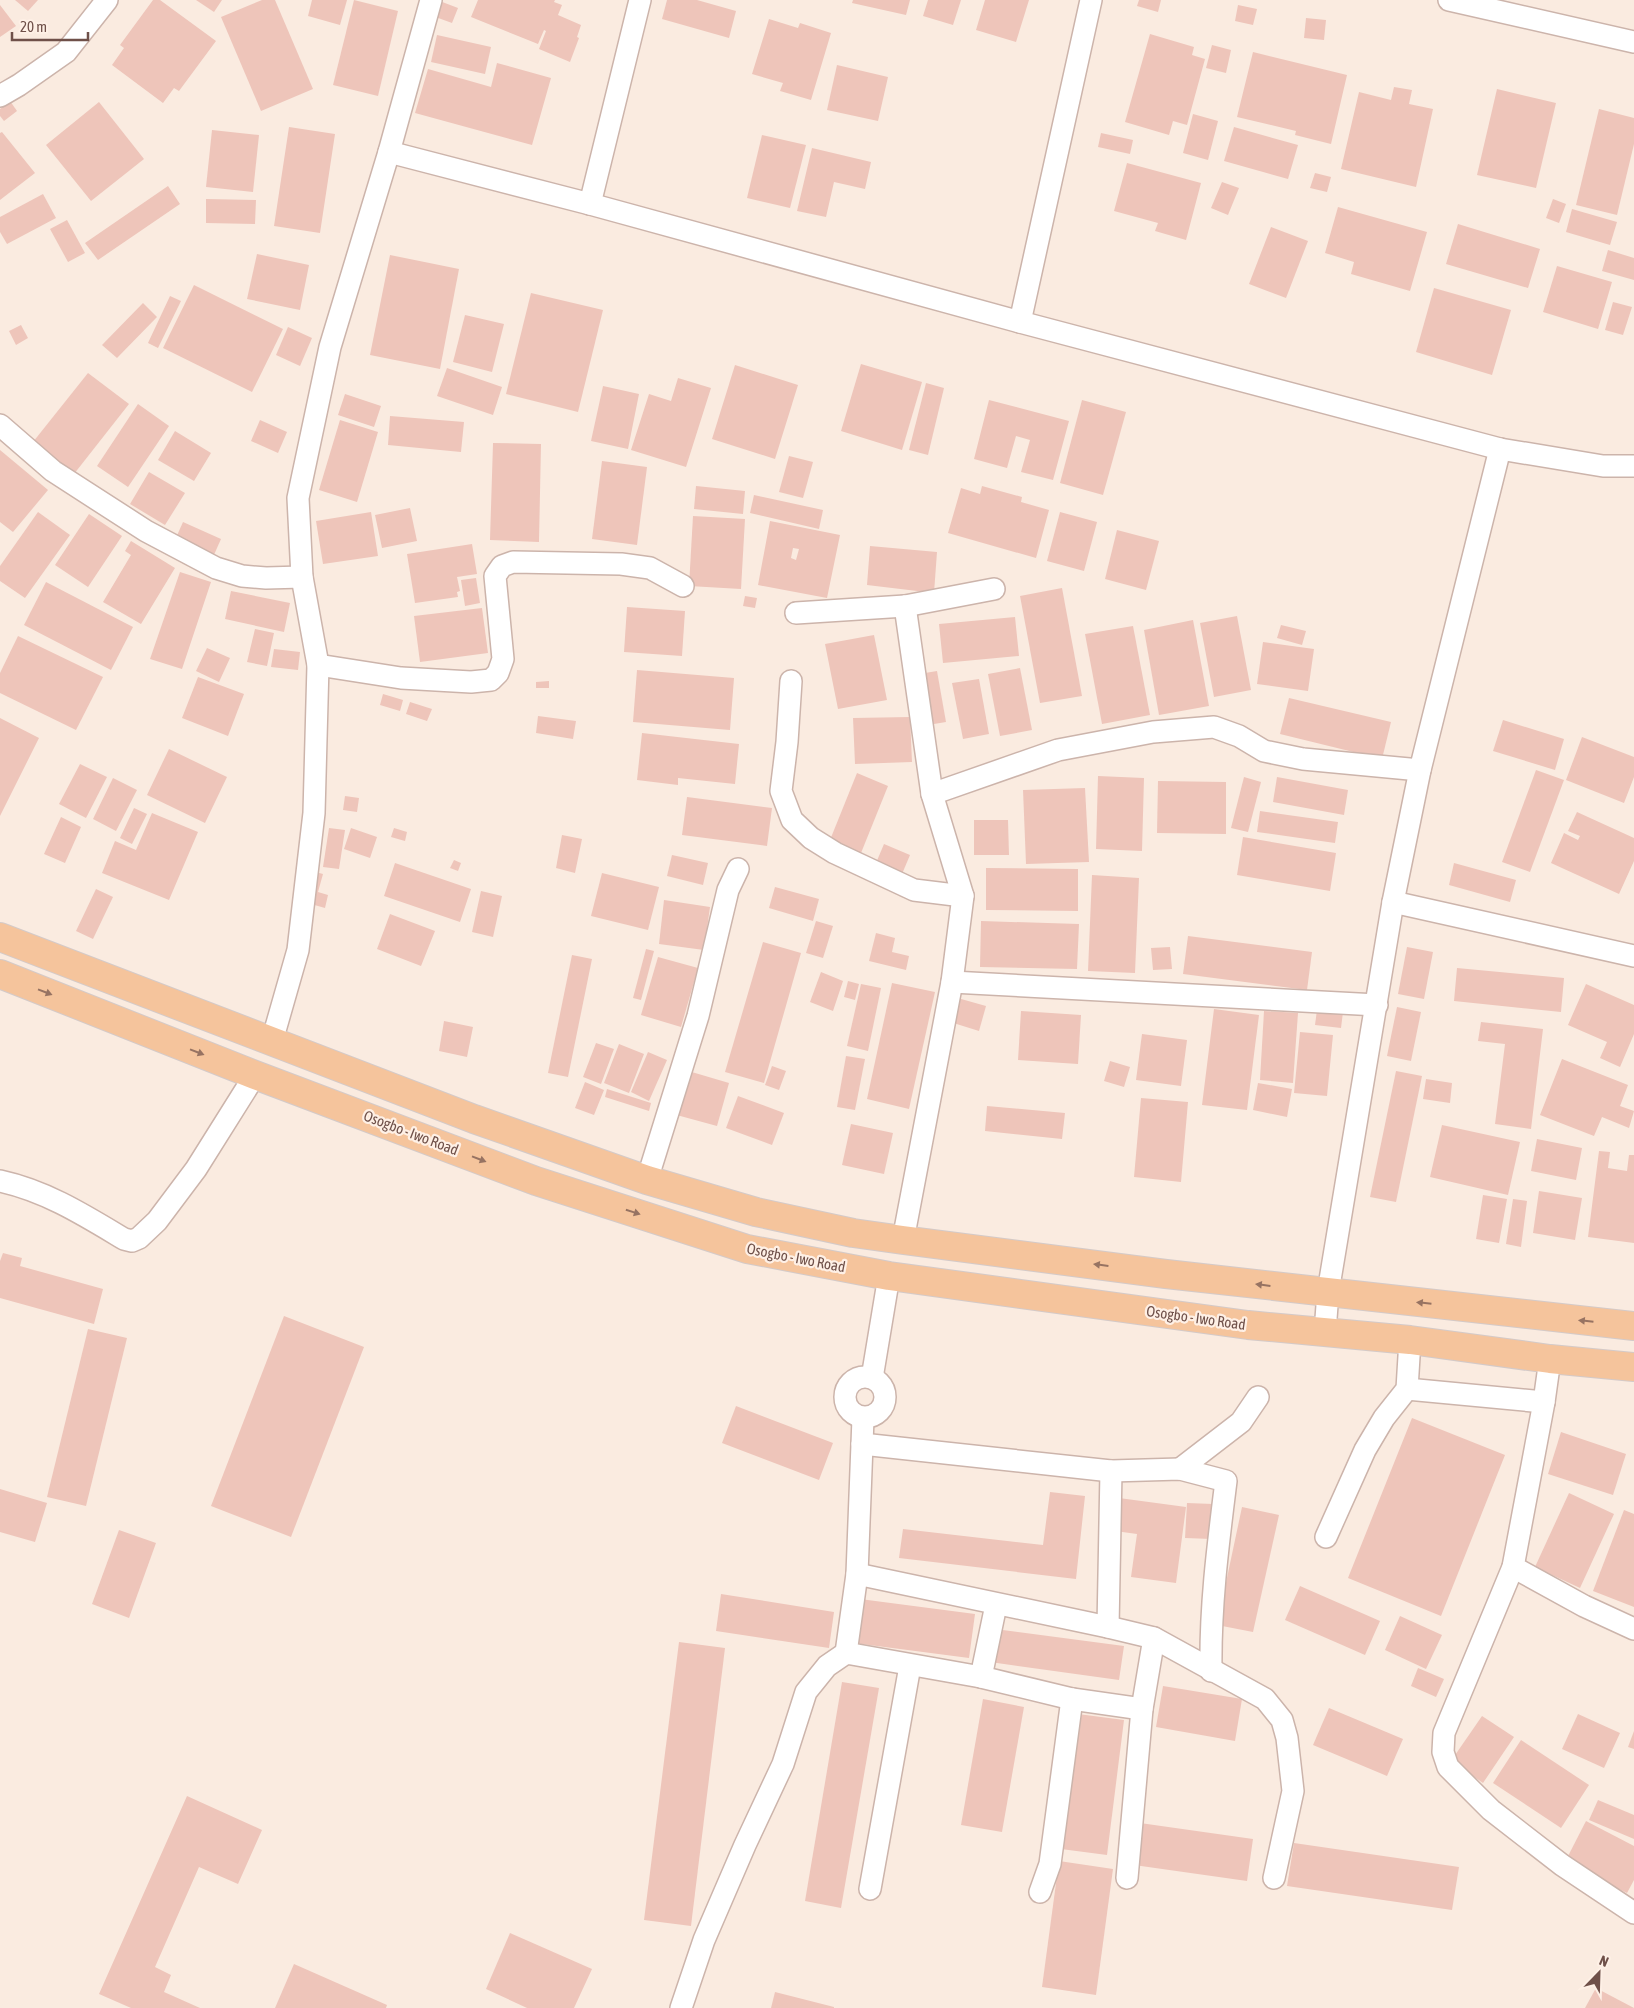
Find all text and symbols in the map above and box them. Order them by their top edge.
scale bar [12,10,89,42]
text: 20 m [20,18,47,35]
one-way arrow [38,989,53,996]
one-way arrow [190,1048,204,1056]
street label: Osogbo - Iwo Road [361,1107,461,1158]
one-way arrow [472,1156,487,1163]
one-way arrow [626,1208,641,1216]
street label: Osogbo - Iwo Road [745,1240,847,1275]
one-way arrow [1093,1261,1109,1269]
one-way arrow [1254,1281,1270,1289]
one-way arrow [1416,1299,1432,1307]
street label: Osogbo - Iwo Road [1145,1302,1247,1333]
one-way arrow [1577,1317,1593,1325]
north arrow [1574,1948,1624,1998]
text: N [1597,1952,1611,1970]

